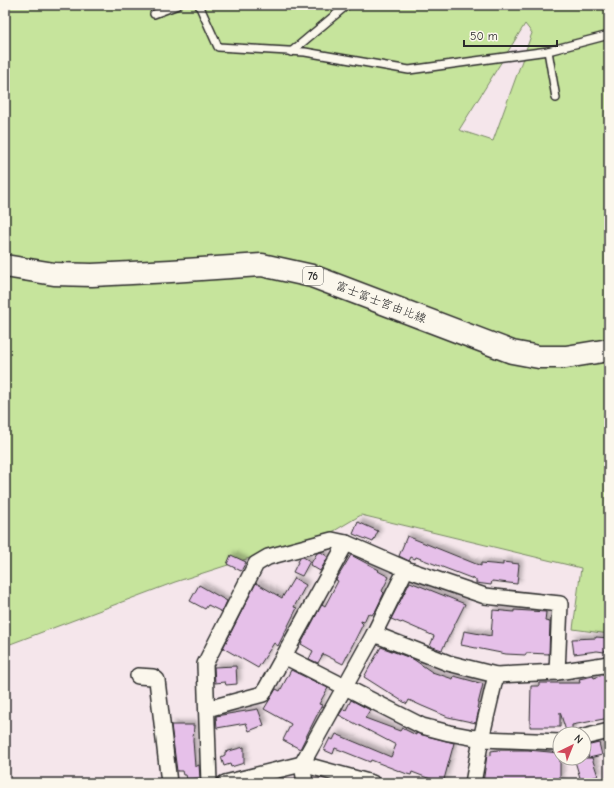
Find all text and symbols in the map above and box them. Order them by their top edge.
scale bar [464,22,557,48]
text: 50 m [470,29,498,43]
road number: 76 [303,267,323,285]
street label: 富士富士宮由比線 [334,278,428,326]
north arrow [552,726,592,766]
text: N [571,732,586,746]

